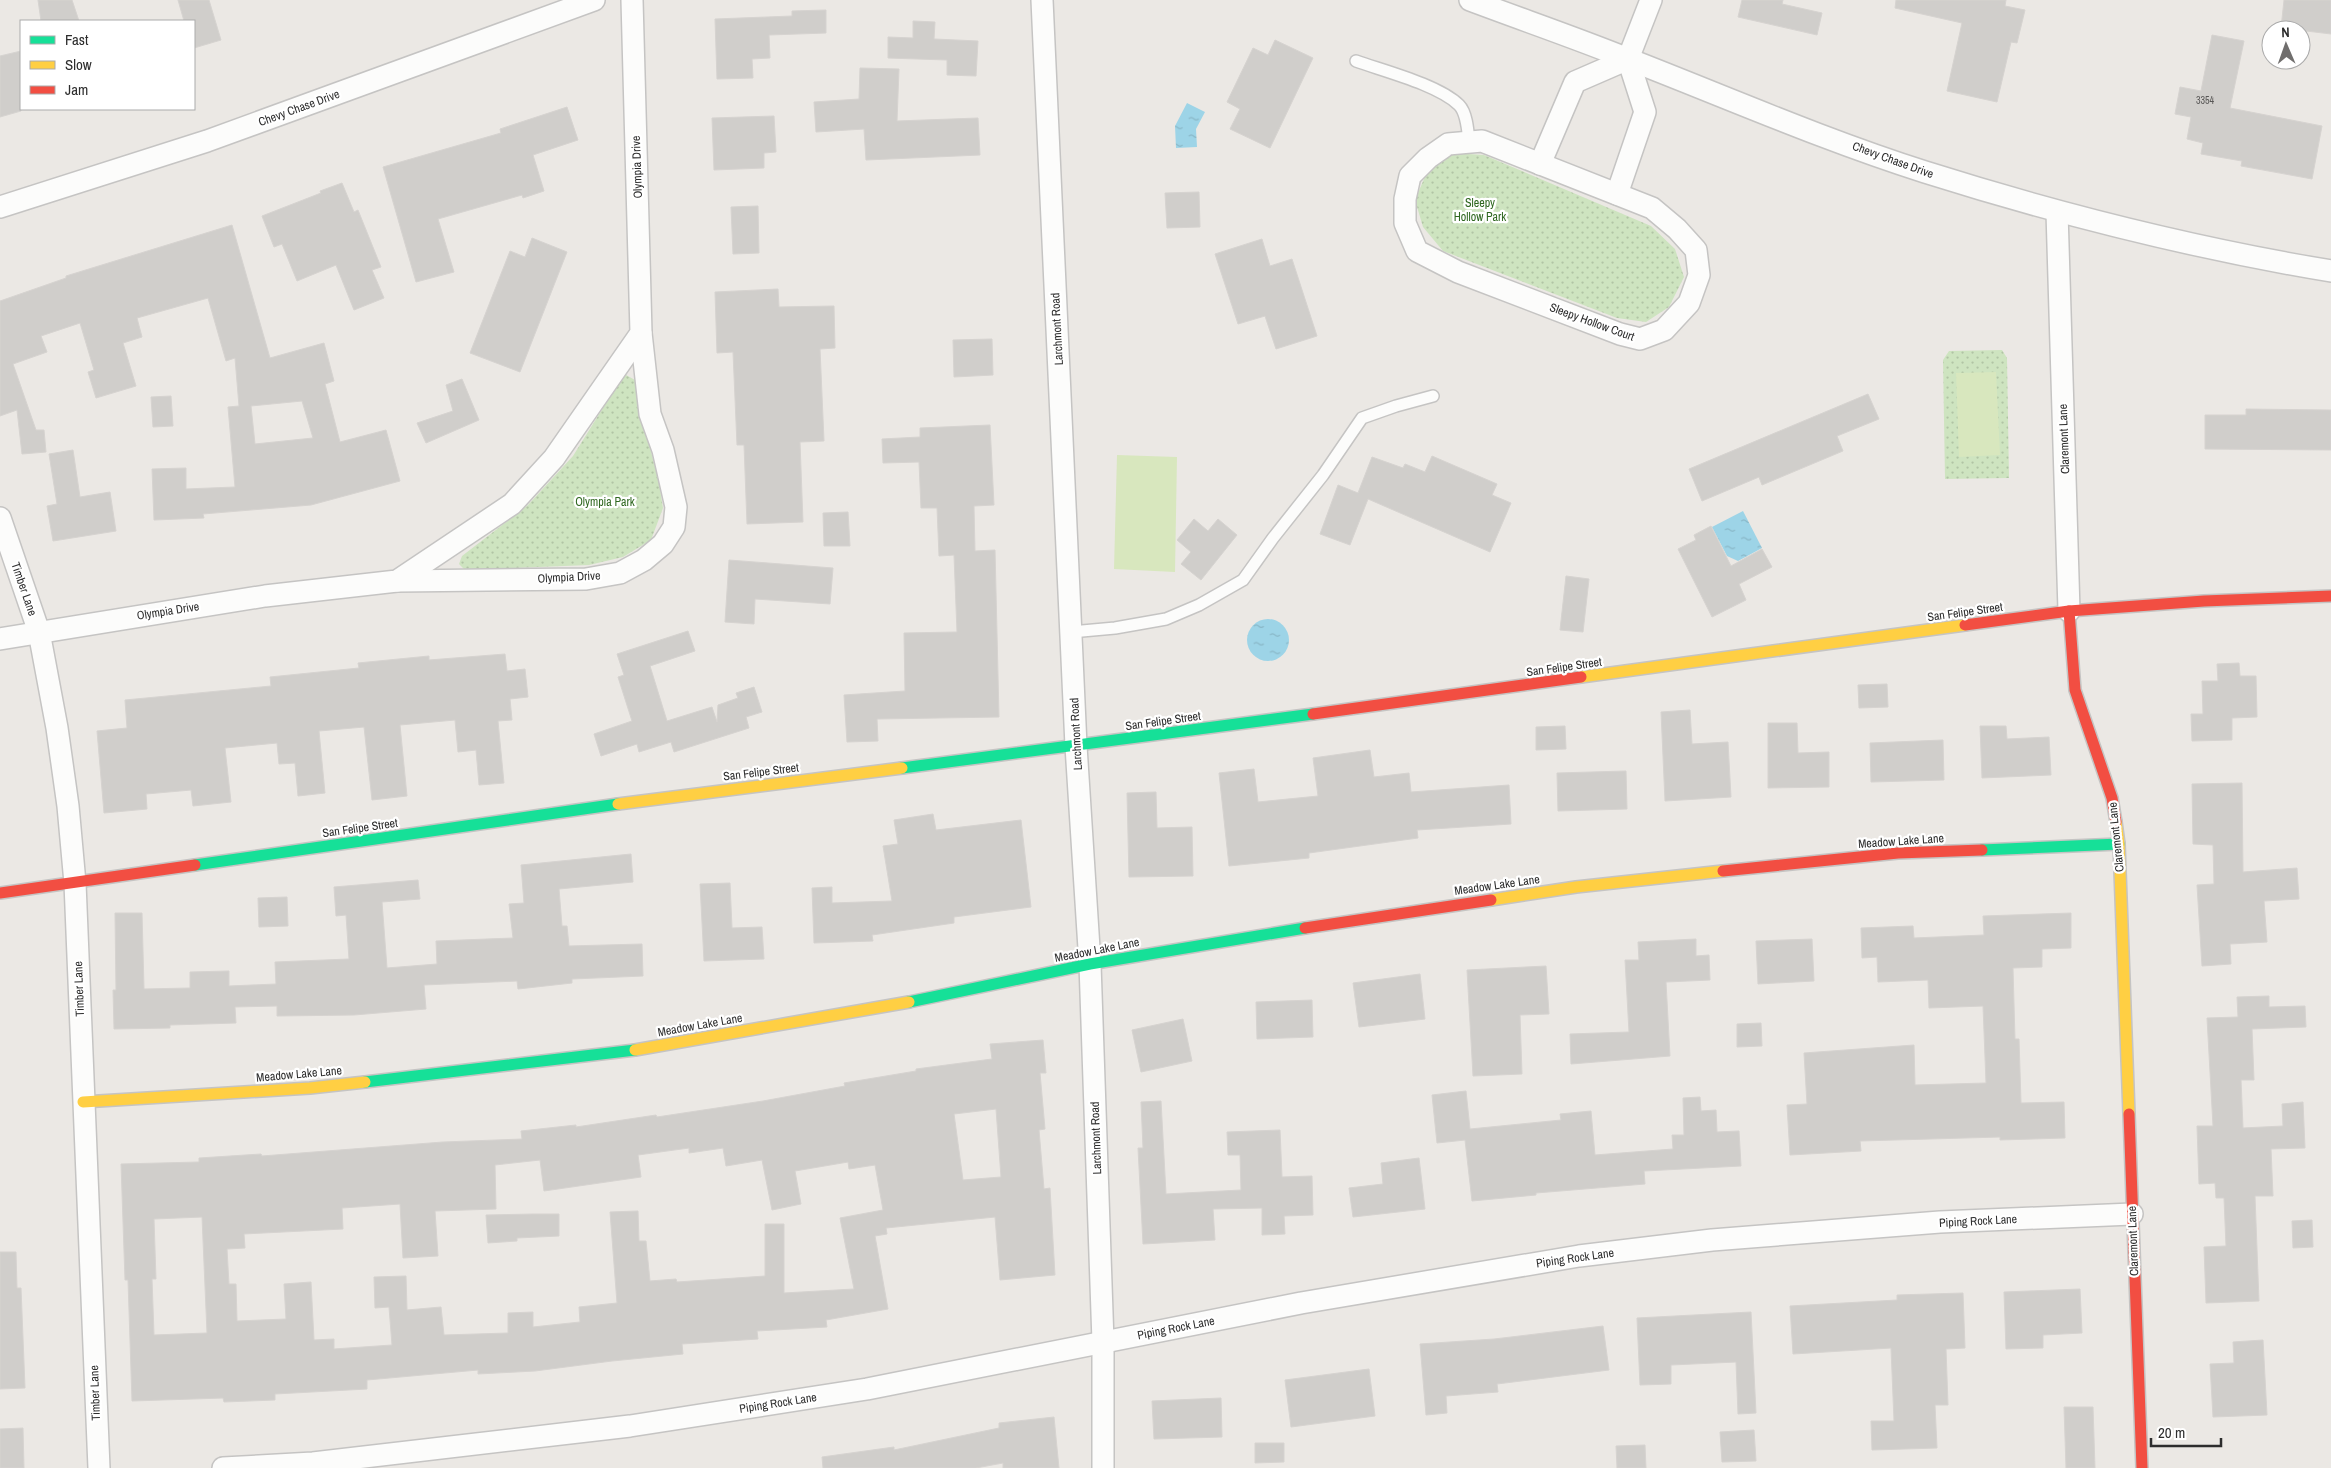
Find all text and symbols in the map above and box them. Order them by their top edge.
legend [20,20,195,110]
north arrow [2261,20,2311,70]
text: N [2281,23,2290,41]
text: Fast [65,29,89,50]
text: Slow [65,54,92,75]
text: Jam [65,79,88,100]
street label: Chevy Chase Drive [256,86,342,130]
house number: 3354 [2196,94,2215,107]
street label: Olympia Drive [628,135,646,199]
street label: Chevy Chase Drive [1850,138,1936,182]
park label: Sleepy Hollow Park [1454,195,1506,225]
street label: Larchmont Road [1047,292,1067,366]
street label: Sleepy Hollow Court [1547,299,1637,345]
street label: Claremont Lane [2055,404,2073,474]
park label: Olympia Park [575,494,635,510]
street label: Timber Lane [7,560,41,618]
street label: Olympia Drive [537,567,601,587]
street label: Olympia Drive [136,598,200,624]
street label: San Felipe Street [1926,599,2004,625]
street label: San Felipe Street [1525,654,1603,680]
street label: Larchmont Road [1066,697,1086,771]
street label: San Felipe Street [1124,708,1202,734]
street label: San Felipe Street [722,759,800,785]
street label: Claremont Lane [2104,801,2128,873]
street label: San Felipe Street [321,815,399,841]
street label: Meadow Lake Lane [1858,830,1944,852]
street label: Meadow Lake Lane [1453,871,1541,899]
street label: Meadow Lake Lane [1053,934,1141,966]
street label: Timber Lane [70,961,88,1017]
street label: Meadow Lake Lane [656,1010,744,1040]
street label: Meadow Lake Lane [256,1062,342,1086]
street label: Larchmont Road [1087,1101,1105,1175]
street label: Claremont Lane [2124,1206,2142,1276]
street label: Piping Rock Lane [1939,1211,2017,1231]
street label: Piping Rock Lane [1535,1245,1615,1271]
street label: Piping Rock Lane [1136,1313,1216,1343]
street label: Timber Lane [86,1365,104,1421]
street label: Piping Rock Lane [738,1389,818,1417]
scale bar [2151,1416,2221,1448]
text: 20 m [2158,1422,2185,1443]

